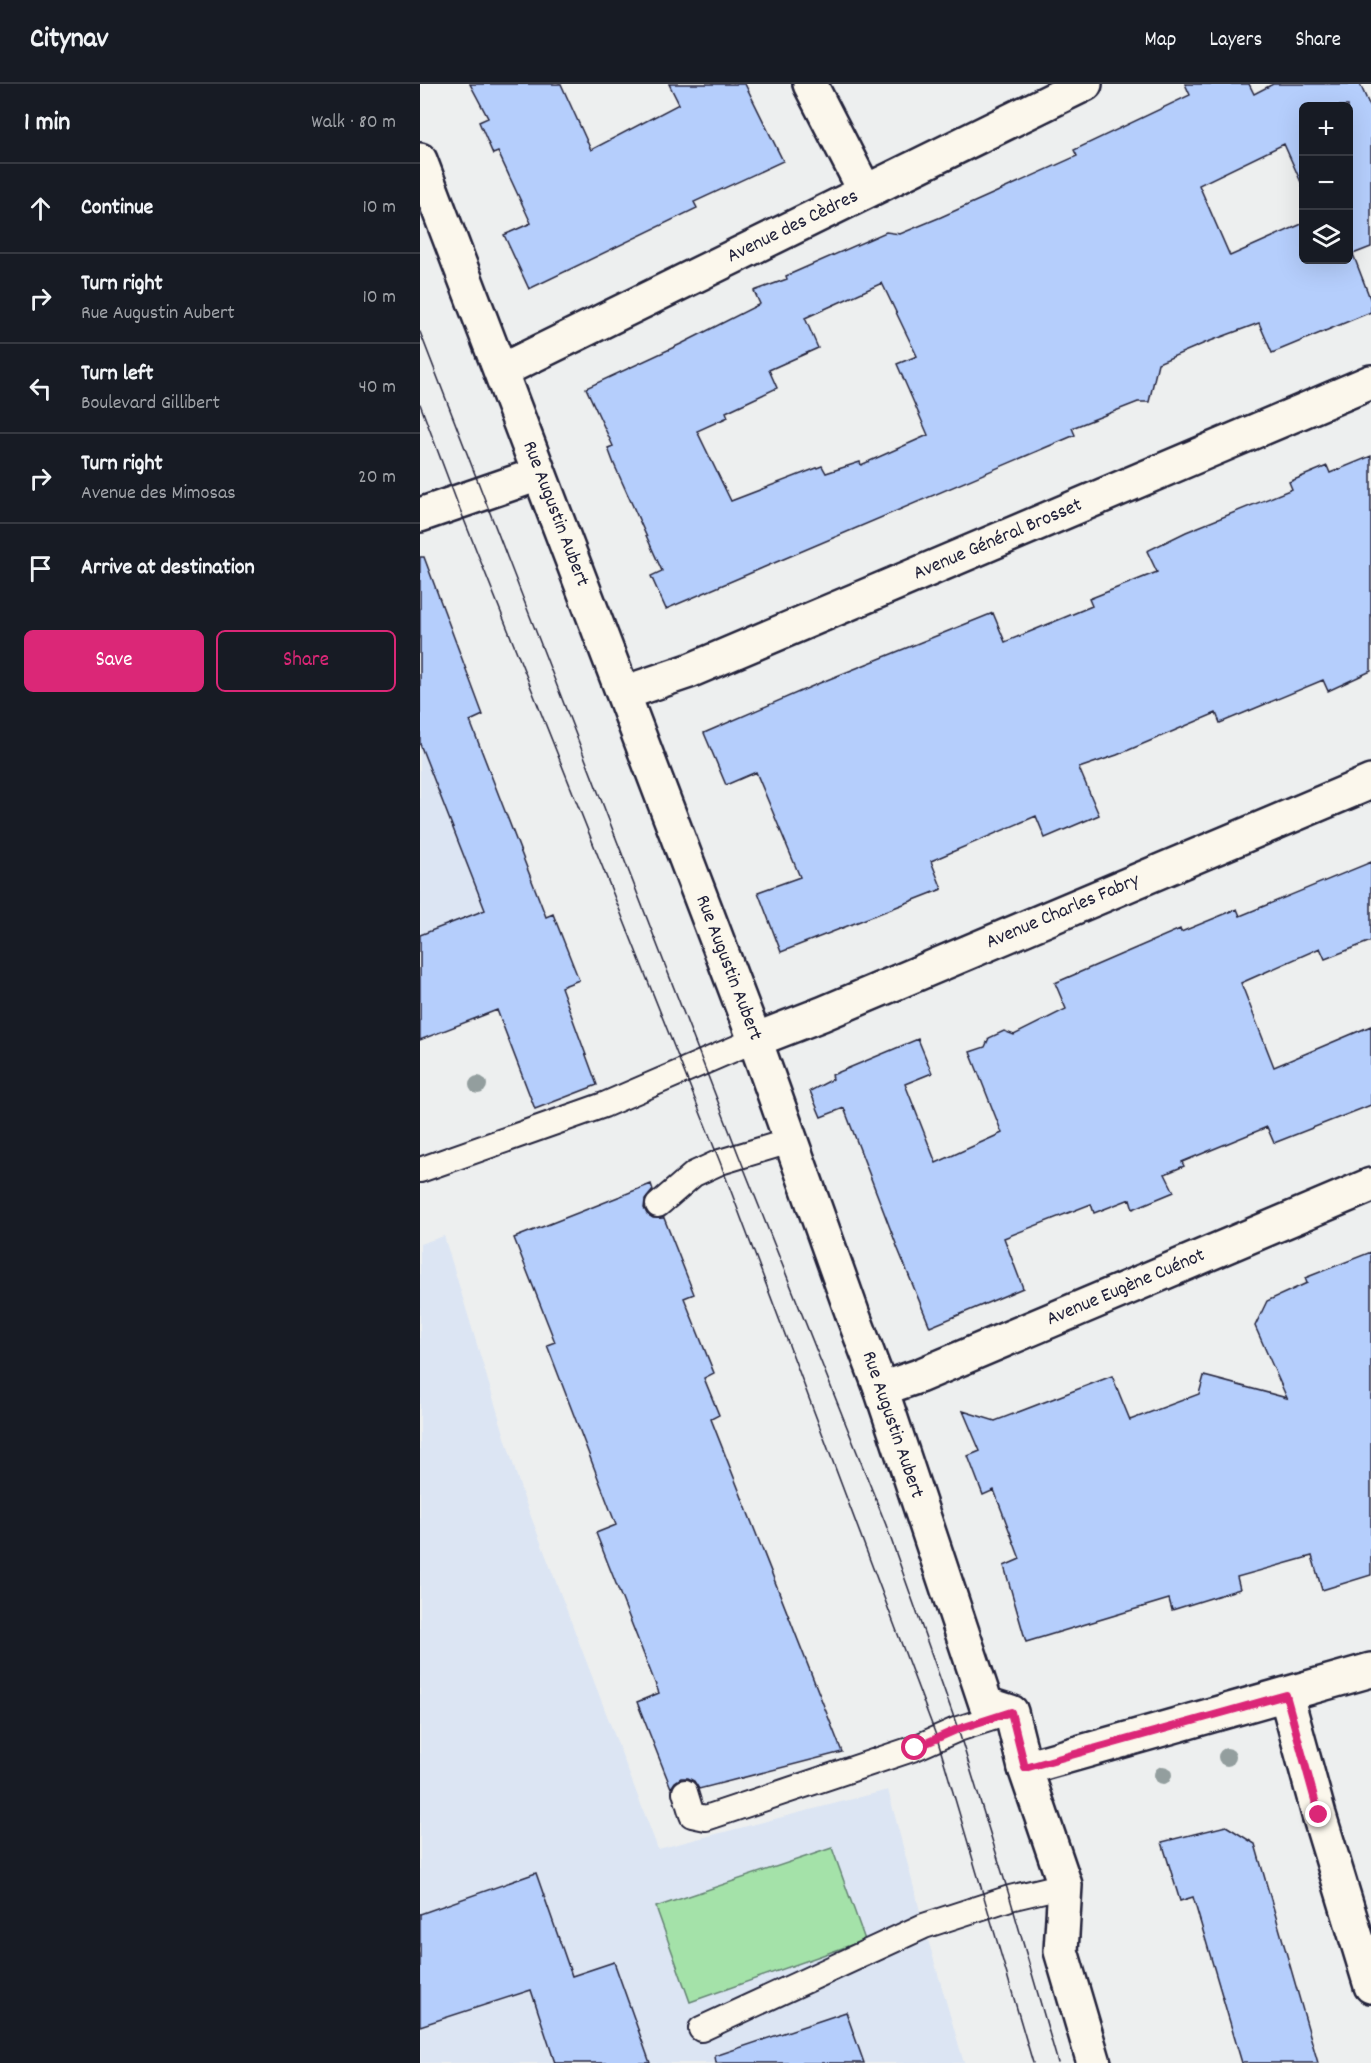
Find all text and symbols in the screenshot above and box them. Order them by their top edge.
text: Citynav [30,21,108,61]
text: Map [1145,26,1176,56]
text: Layers [1209,26,1262,56]
text: Share [1295,26,1341,56]
map controls [1299,102,1353,264]
button: + [1299,102,1353,156]
text: 1 min [24,105,70,142]
text: Walk · 80 m [311,109,396,137]
button: − [1299,156,1353,210]
street label: Avenue des Cèdres [723,183,863,271]
icon: ahead [24,192,57,225]
text: Continue [81,193,153,224]
text: 10 m [362,194,396,222]
button: layers [1299,210,1353,264]
text: Turn right [81,269,163,300]
icon: right [24,282,57,315]
text: 10 m [362,284,396,312]
text: Rue Augustin Aubert [81,300,235,328]
text: Turn left [81,359,153,390]
icon: left [24,372,57,405]
text: 40 m [358,374,396,402]
text: Boulevard Gillibert [81,390,220,418]
street label: Rue Augustin Aubert [514,437,596,591]
text: Turn right [81,449,163,480]
icon: right [24,462,57,495]
text: 20 m [358,464,396,492]
text: Avenue des Mimosas [81,480,236,508]
street label: Avenue Général Brosset [909,492,1087,588]
icon: arrive [24,552,57,585]
text: Arrive at destination [81,553,255,584]
button: Save [24,630,204,692]
button: Share [216,630,396,692]
street label: Avenue Charles Fabry [982,867,1145,957]
street label: Rue Augustin Aubert [687,891,769,1045]
street label: Avenue Eugène Cuénot [1042,1242,1210,1334]
street label: Rue Augustin Aubert [854,1348,930,1502]
route start [901,1734,927,1760]
route end [1305,1801,1331,1827]

